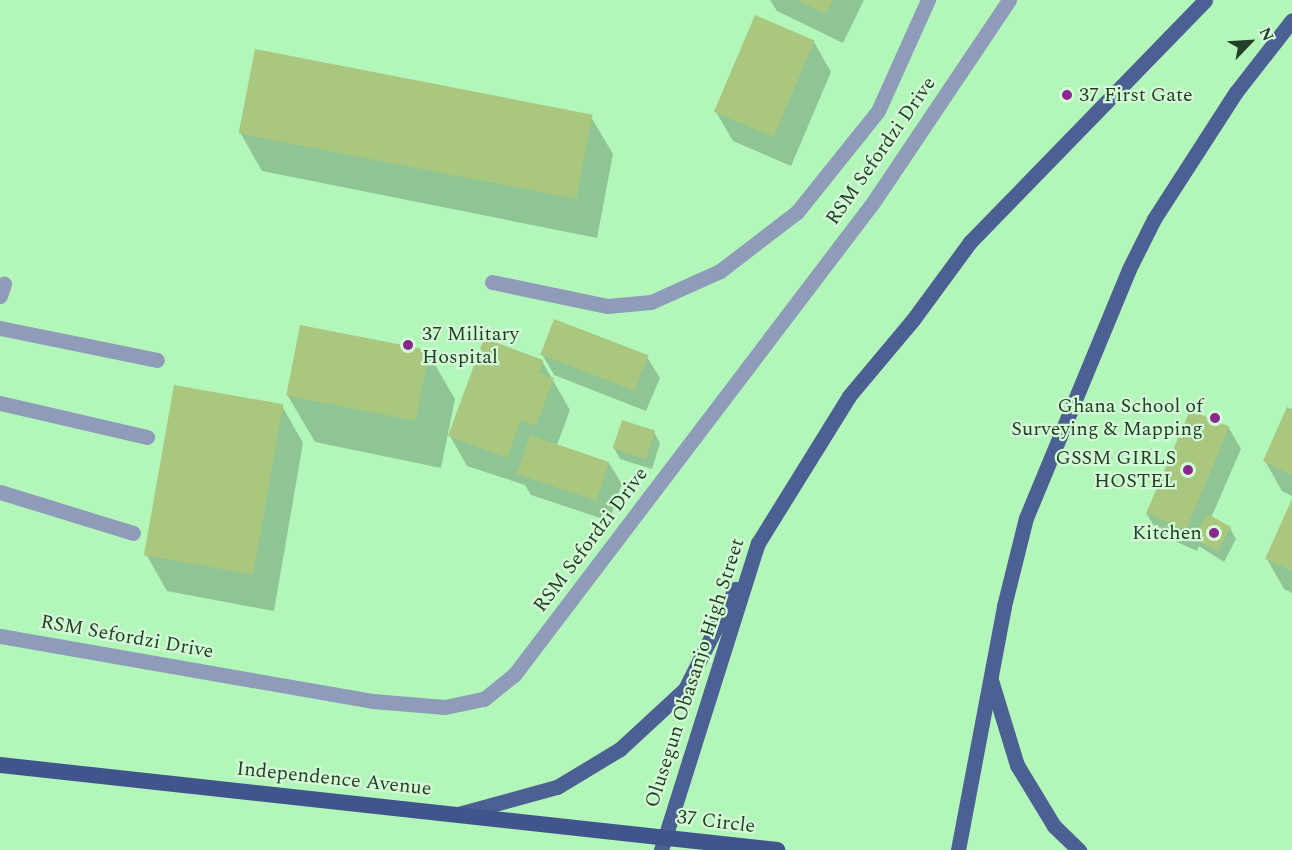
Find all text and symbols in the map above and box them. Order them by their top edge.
north arrow [1220,12,1280,72]
text: N [1253,23,1280,45]
street label: RSM Sefordzi Drive [821,72,941,230]
place label: 37 First Gate [1079,83,1193,107]
marker: 37 First Gate [1060,88,1074,102]
place label: 37 Military Hospital [422,322,519,369]
marker: 37 Military Hospital [399,336,417,354]
place label: Ghana School of Surveying & Mapping [1011,394,1203,441]
marker: Ghana School of Surveying & Mapping [1208,411,1222,425]
place label: GSSM GIRLS HOSTEL [1056,446,1176,493]
street label: RSM Sefordzi Drive [529,463,653,617]
marker: GSSM GIRLS HOSTEL [1181,463,1195,477]
place label: Kitchen [1132,521,1202,545]
marker: Kitchen [1207,526,1221,540]
street label: Olusegun Obasanjo High Street [640,535,750,811]
street label: RSM Sefordzi Drive [39,610,215,664]
street label: Independence Avenue [235,757,433,801]
street label: 37 Circle [675,805,757,839]

